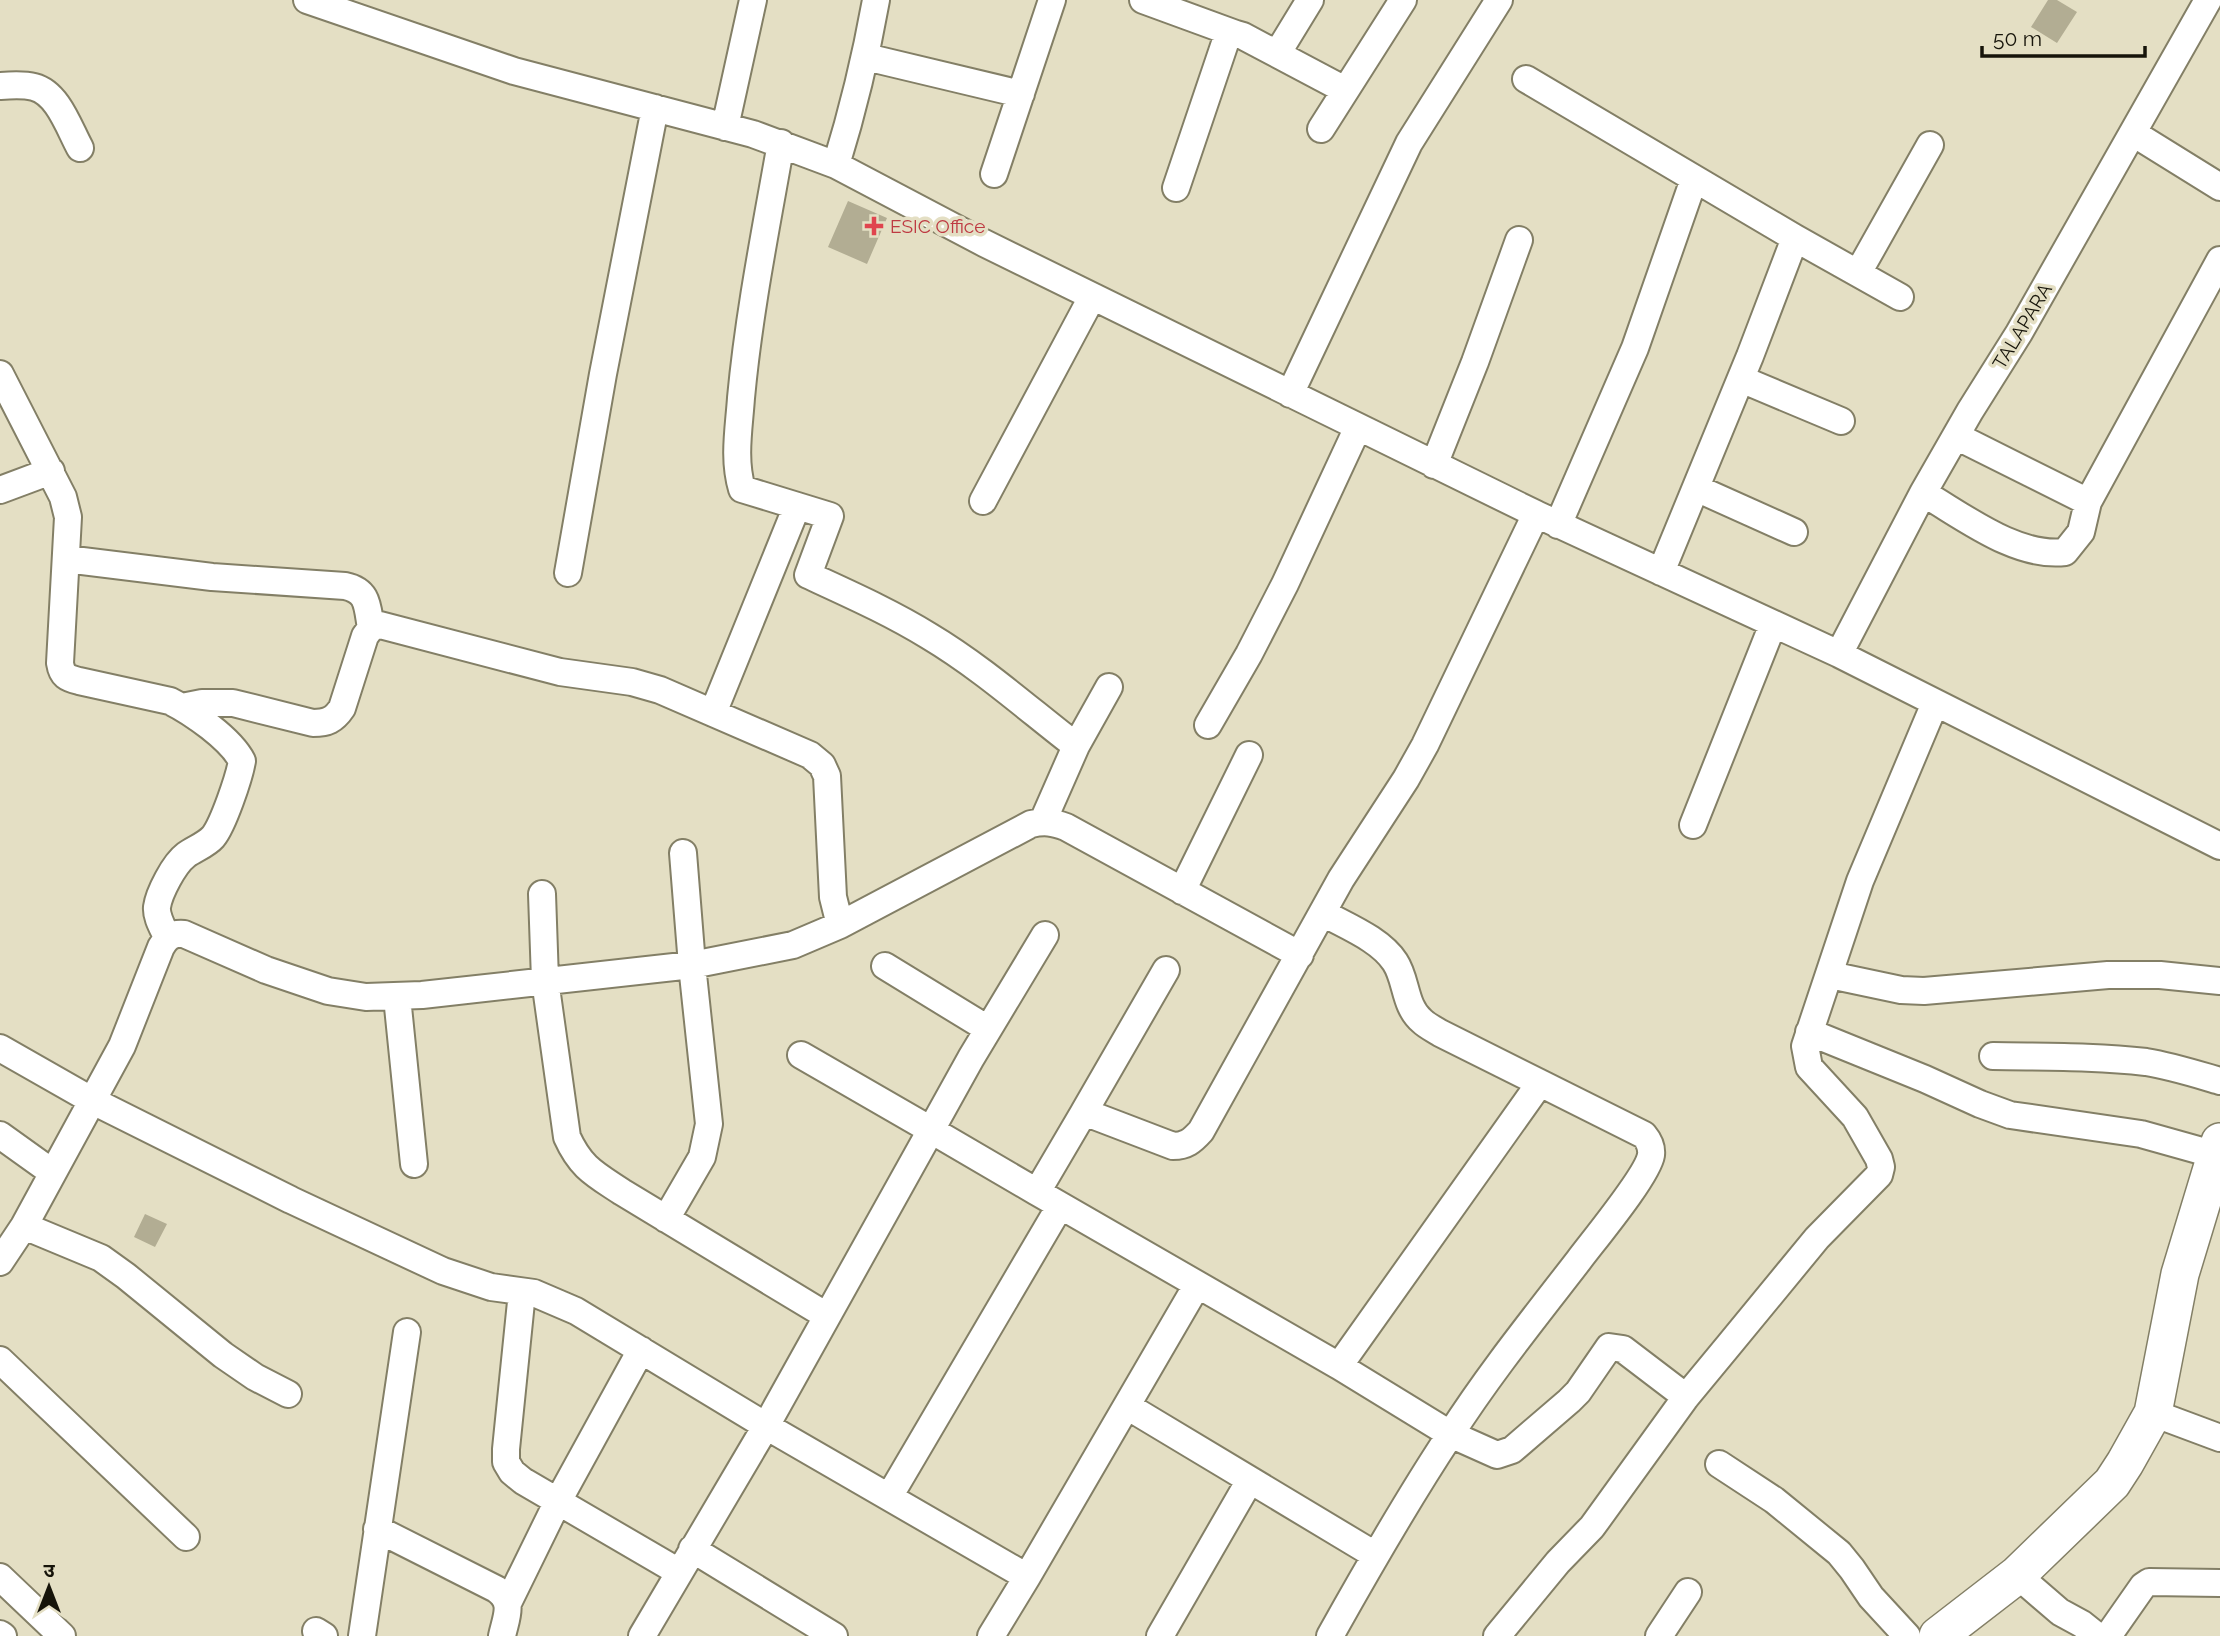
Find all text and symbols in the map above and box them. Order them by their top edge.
scale bar [1982,14,2145,58]
text: 50 m [1993,26,2042,51]
place label: ESIC Office [890,215,985,237]
marker: ESIC Office [864,216,884,236]
street label: TALAPARA [1988,279,2056,373]
north arrow [14,1552,84,1622]
text: उ [43,1559,55,1581]

